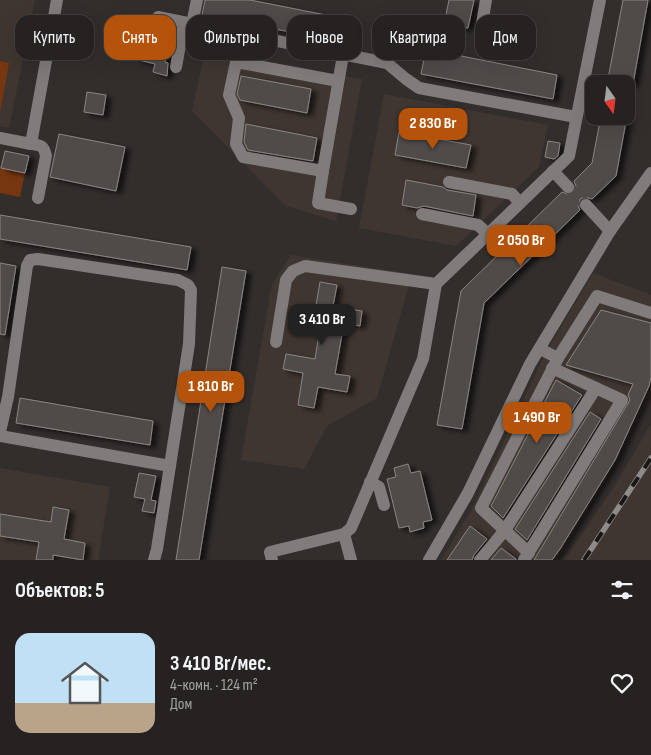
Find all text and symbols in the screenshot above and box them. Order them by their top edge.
chip: Купить [15,15,94,60]
chip: Снять [104,15,176,60]
chip: Фильтры [186,15,277,60]
chip: Новое [287,15,362,60]
chip: Квартира [372,15,465,60]
chip: Дом [475,15,536,60]
north arrow [585,75,635,125]
map controls [585,75,635,125]
pin: 2 830 Br [381,108,485,150]
text: 2 830 Br [410,114,456,133]
pin: 2 050 Br [469,224,573,267]
text: 2 050 Br [498,231,544,250]
pin: 3 410 Br [270,304,374,346]
text: 3 410 Br [299,310,345,329]
pin: 1 810 Br [159,370,263,413]
text: 1 810 Br [188,377,234,396]
pin: 1 490 Br [485,402,589,444]
text: 1 490 Br [514,408,560,427]
icon: filters [608,576,636,604]
text: Объектов: 5 [15,578,105,603]
text: 3 410 Br/мес. [170,651,271,676]
icon: home [55,653,115,713]
icon: heart [608,669,636,697]
text: 4-комн. · 124 m² [170,676,258,695]
text: Дом [170,695,192,714]

